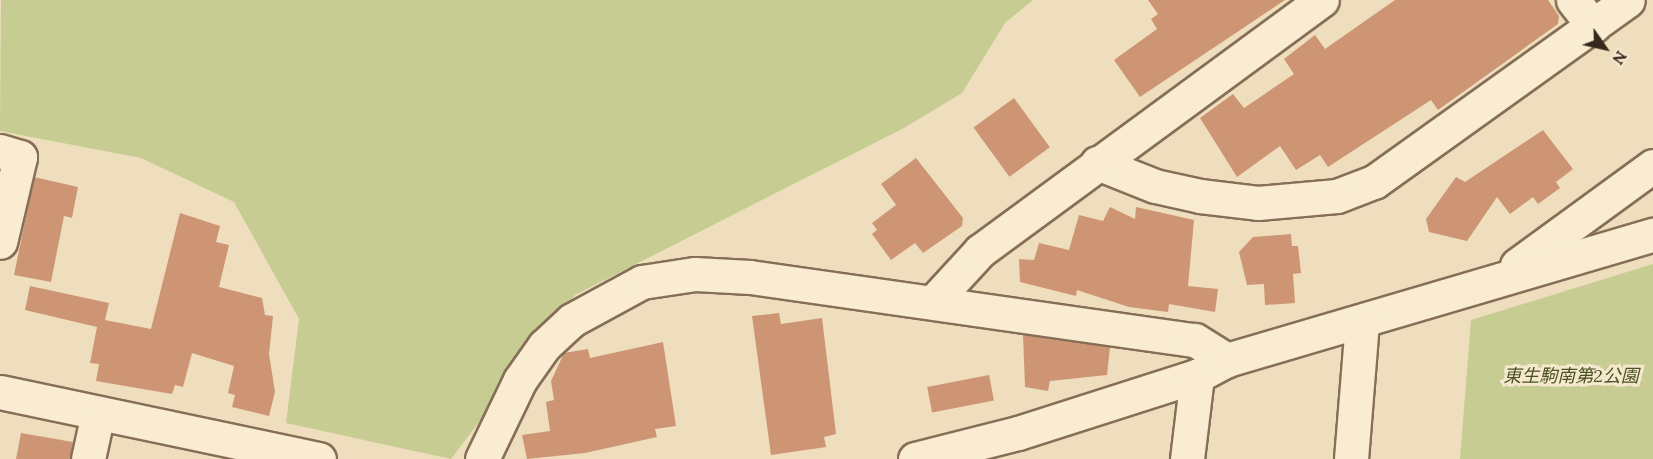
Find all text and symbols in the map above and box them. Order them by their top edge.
north arrow [1575,18,1635,78]
text: N [1608,47,1632,69]
park label: 東生駒南第2公園 [1503,365,1639,387]

